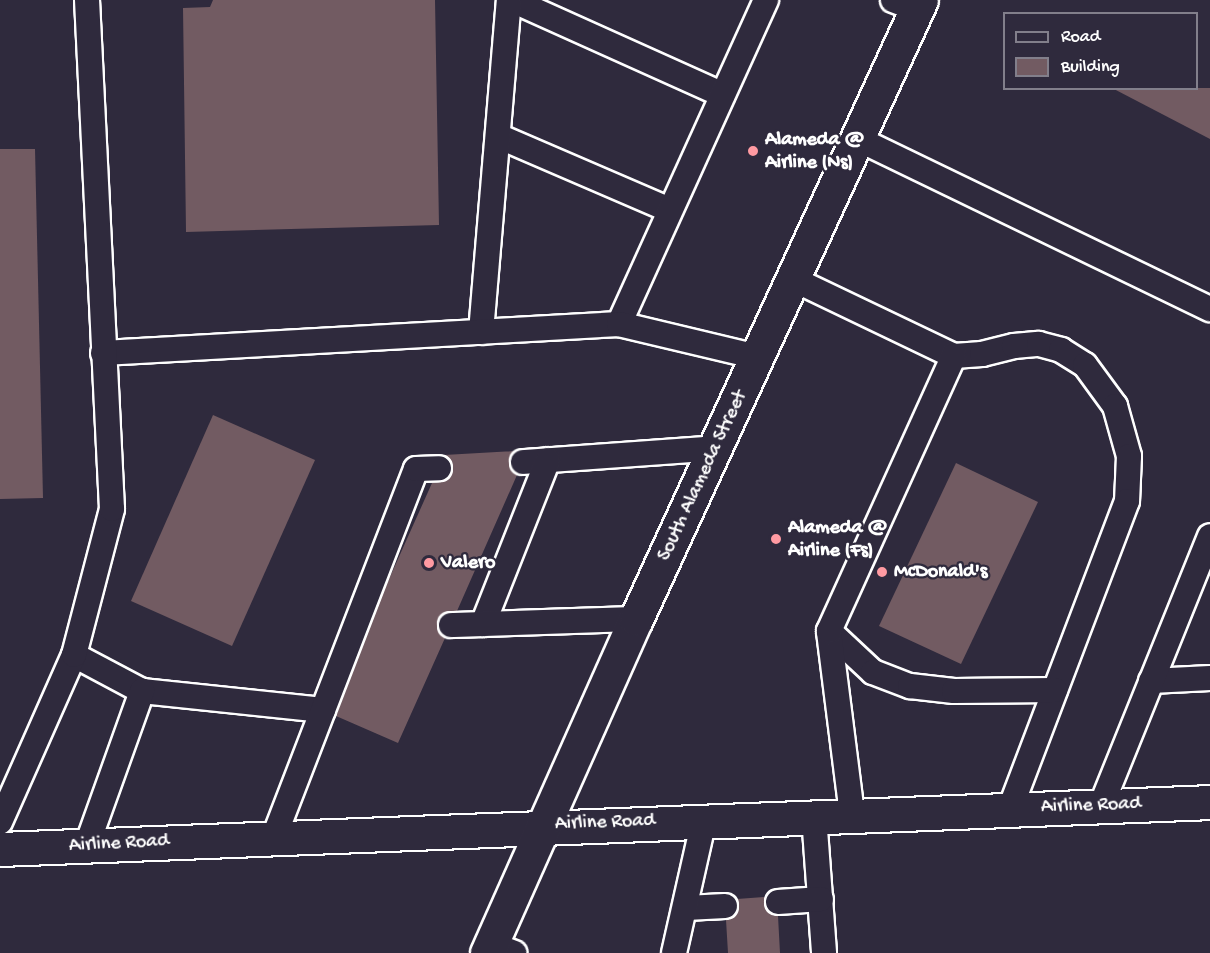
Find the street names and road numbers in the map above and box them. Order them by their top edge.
street label: South Alameda Street [653,387,753,565]
street label: Airline Road [1041,792,1141,820]
street label: Airline Road [555,809,655,837]
street label: Airline Road [68,829,170,859]

